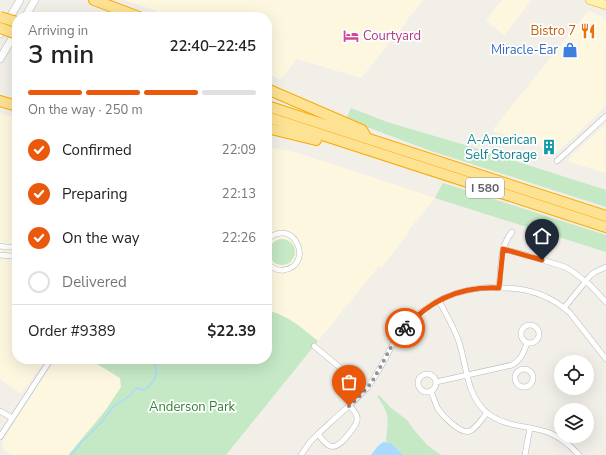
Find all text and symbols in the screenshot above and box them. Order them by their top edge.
text: Arriving in [28,22,88,40]
place label: Bistro 7 [531,22,576,40]
restaurant icon: Bistro 7 [579,22,597,40]
hotel icon: Courtyard [342,27,360,45]
place label: Courtyard [363,27,421,45]
text: 22:40–22:45 [169,36,256,56]
text: 3 min [28,37,94,72]
place label: Miracle-Ear [491,41,558,59]
shop icon: Miracle-Ear [561,41,579,59]
text: On the way · 250 m [28,101,143,119]
place label: A-American Self Storage [465,131,537,164]
building icon: A-American Self Storage [540,138,558,156]
icon: check [28,139,50,161]
text: Confirmed [62,140,132,160]
text: 22:09 [222,141,256,159]
road number: I 580 [466,178,504,198]
icon: check [28,183,50,205]
text: Preparing [62,184,127,204]
text: 22:13 [222,185,256,203]
pin [525,219,559,260]
icon: home [531,225,553,247]
icon: check [28,227,50,249]
text: On the way [62,228,140,248]
text: 22:26 [222,229,256,247]
text: Delivered [62,272,127,292]
courier [385,308,425,348]
icon: bike [394,317,416,339]
text: Order #9389 [28,321,116,341]
text: $22.39 [207,321,256,341]
map controls [554,355,594,443]
button: locate [554,355,594,395]
pin [332,365,366,406]
icon: bag [338,371,360,393]
park label: Anderson Park [149,398,236,416]
button: layers [554,403,594,443]

